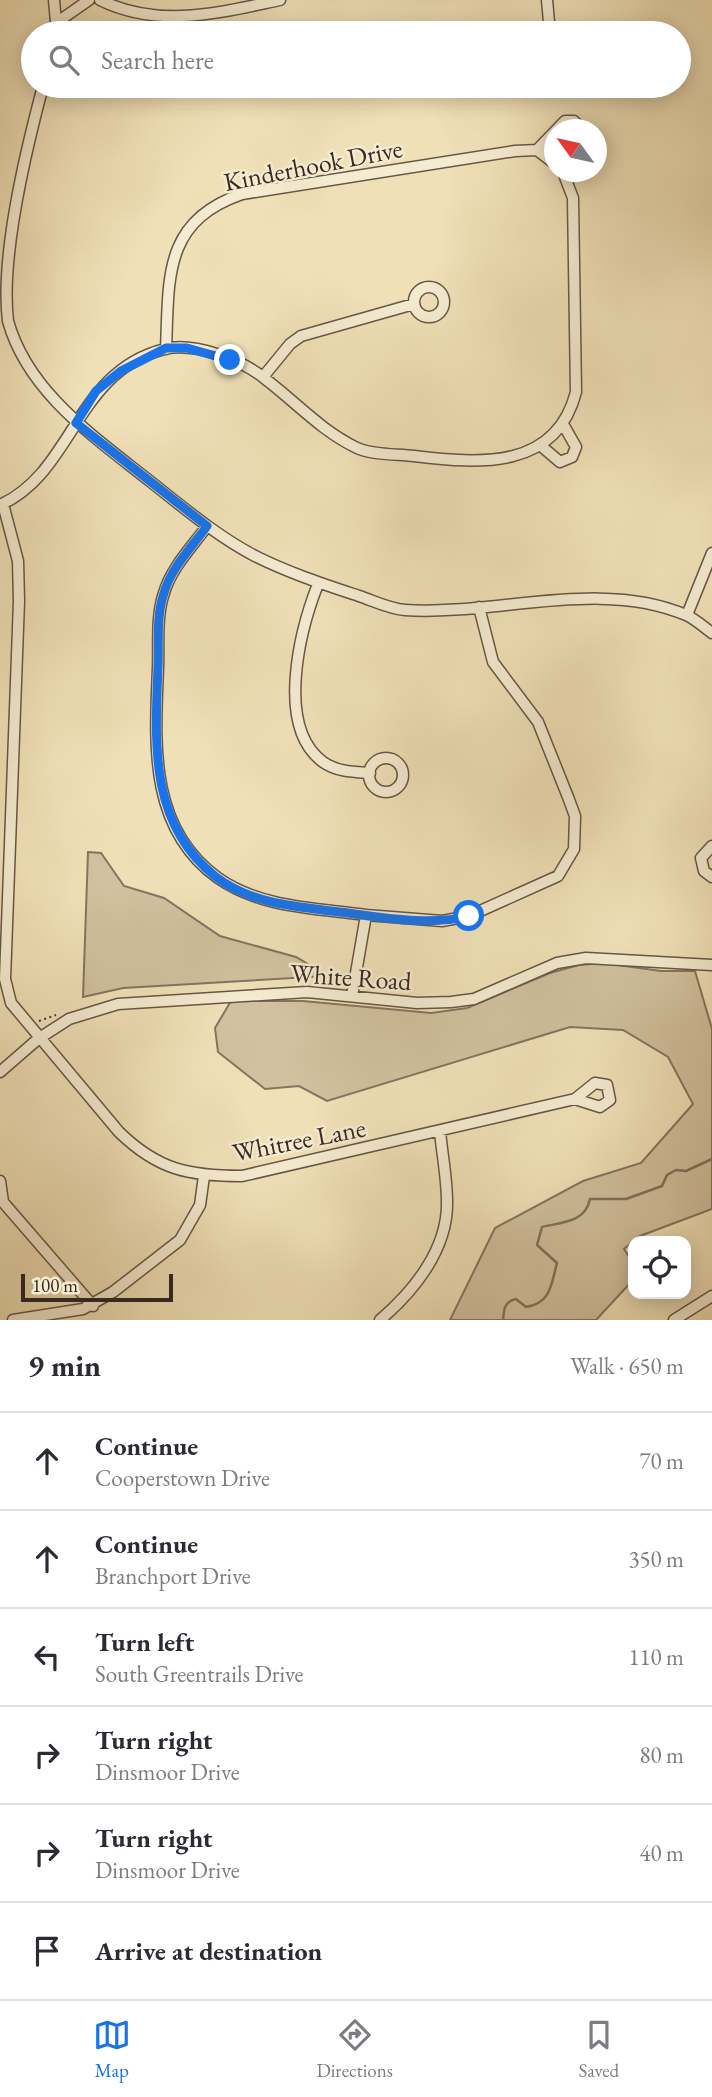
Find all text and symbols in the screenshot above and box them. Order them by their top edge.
search box [21,21,691,98]
icon: search [45,41,83,79]
text: Search here [101,43,214,77]
north arrow [544,119,607,182]
street label: Kinderhook Drive [221,131,405,199]
route end [214,344,245,375]
route start [453,900,484,931]
street label: White Road [289,956,414,998]
street label: Whitree Lane [229,1110,369,1170]
map controls [628,1236,691,1299]
button: locate [628,1236,691,1299]
scale bar [21,1271,173,1303]
text: 100 m [32,1273,78,1298]
text: 9 min [28,1346,101,1385]
text: Walk · 650 m [570,1351,684,1381]
text: Continue [95,1429,198,1463]
icon: ahead [28,1442,66,1480]
text: 70 m [639,1446,684,1476]
text: Cooperstown Drive [95,1463,270,1493]
text: Continue [95,1527,198,1561]
icon: ahead [28,1540,66,1578]
text: 350 m [628,1544,684,1574]
text: Branchport Drive [95,1561,251,1591]
text: Turn left [95,1625,194,1659]
icon: left [28,1638,66,1676]
text: 110 m [628,1642,684,1672]
text: South Greentrails Drive [95,1659,304,1689]
text: Turn right [95,1723,213,1757]
icon: right [28,1736,66,1774]
text: 80 m [639,1740,684,1770]
text: Dinsmoor Drive [95,1757,240,1787]
text: Turn right [95,1821,213,1855]
icon: right [28,1834,66,1872]
text: 40 m [639,1838,684,1868]
text: Dinsmoor Drive [95,1855,240,1885]
icon: arrive [28,1932,66,1970]
text: Arrive at destination [95,1934,322,1968]
tab: Map [93,2016,131,2083]
tab: Directions [316,2016,393,2083]
tab: Saved [578,2016,619,2083]

